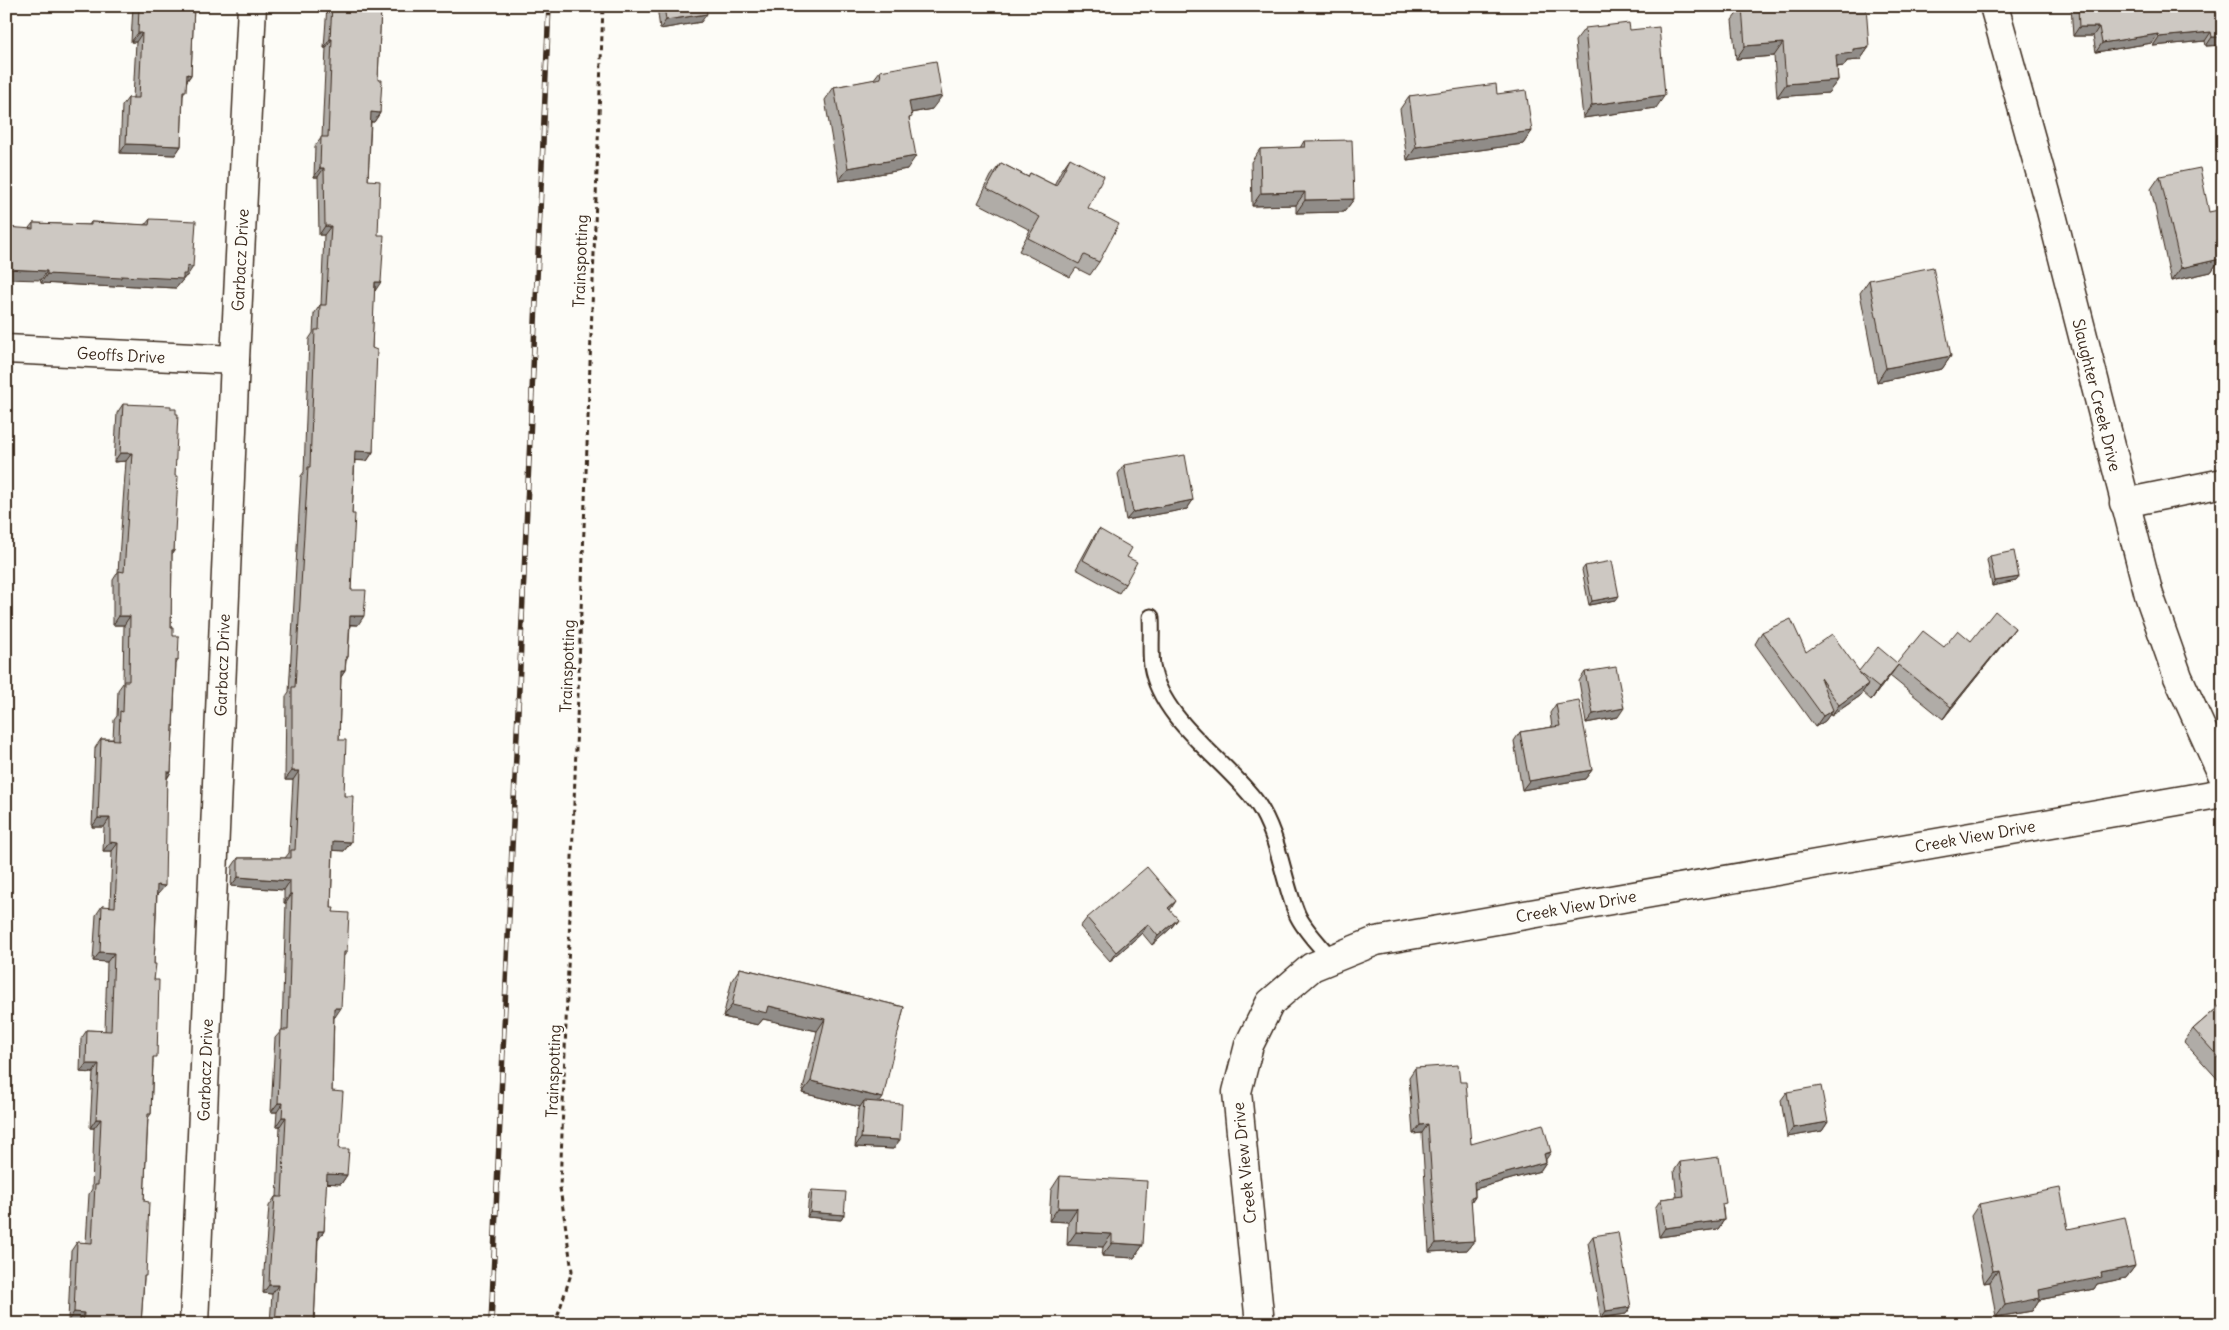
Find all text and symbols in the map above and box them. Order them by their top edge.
street label: Garbacz Drive [227,208,253,312]
street label: Trainspotting [568,214,592,308]
street label: Slaughter Creek Drive [2068,317,2126,473]
street label: Geoffs Drive [76,343,166,367]
street label: Garbacz Drive [210,613,234,717]
street label: Trainspotting [555,619,579,713]
street label: Creek View Drive [1913,816,2037,856]
street label: Creek View Drive [1514,886,1638,926]
street label: Garbacz Drive [193,1018,217,1122]
street label: Trainspotting [541,1024,565,1118]
street label: Creek View Drive [1228,1101,1260,1225]

